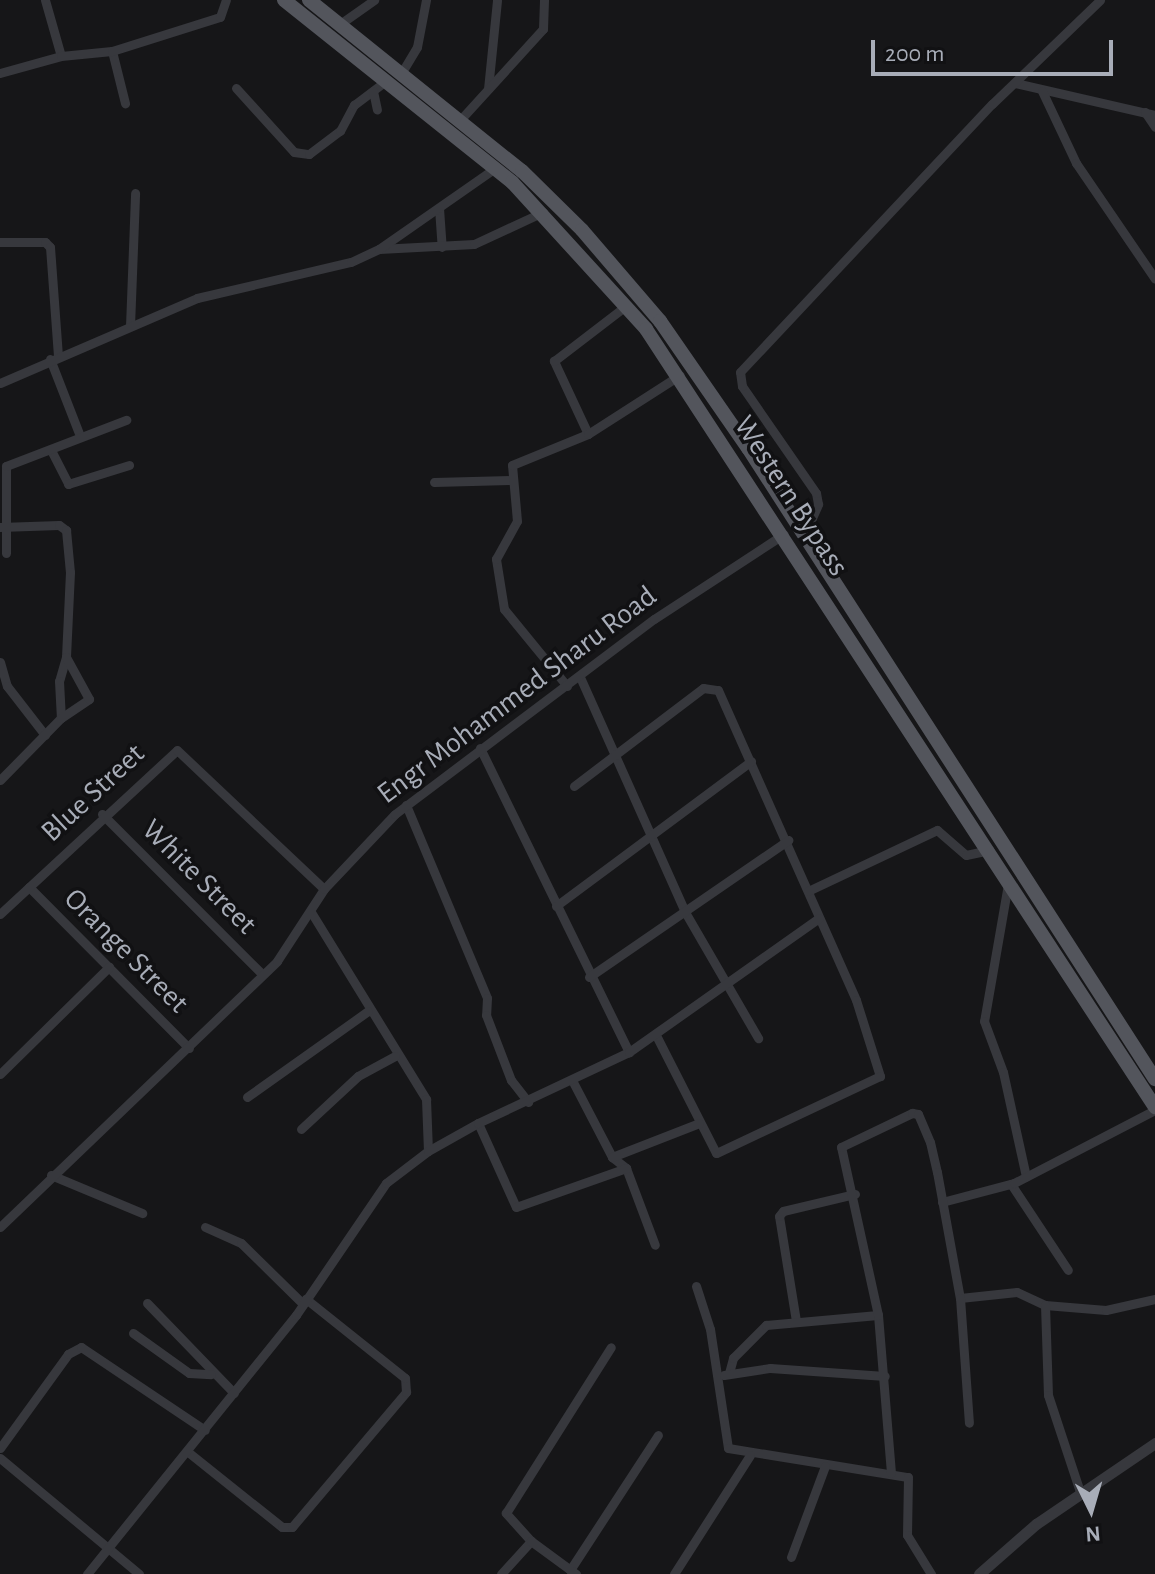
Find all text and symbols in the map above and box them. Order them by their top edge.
scale bar [875,24,1117,74]
text: 200 m [885,42,944,66]
street label: Western Bypass [726,409,856,583]
street label: Engr Mohammed Sharu Road [370,578,664,812]
street label: Blue Street [34,736,152,850]
street label: White Street [134,812,264,942]
street label: Orange Street [56,881,196,1021]
north arrow [1051,1470,1131,1550]
text: N [1085,1522,1102,1546]

